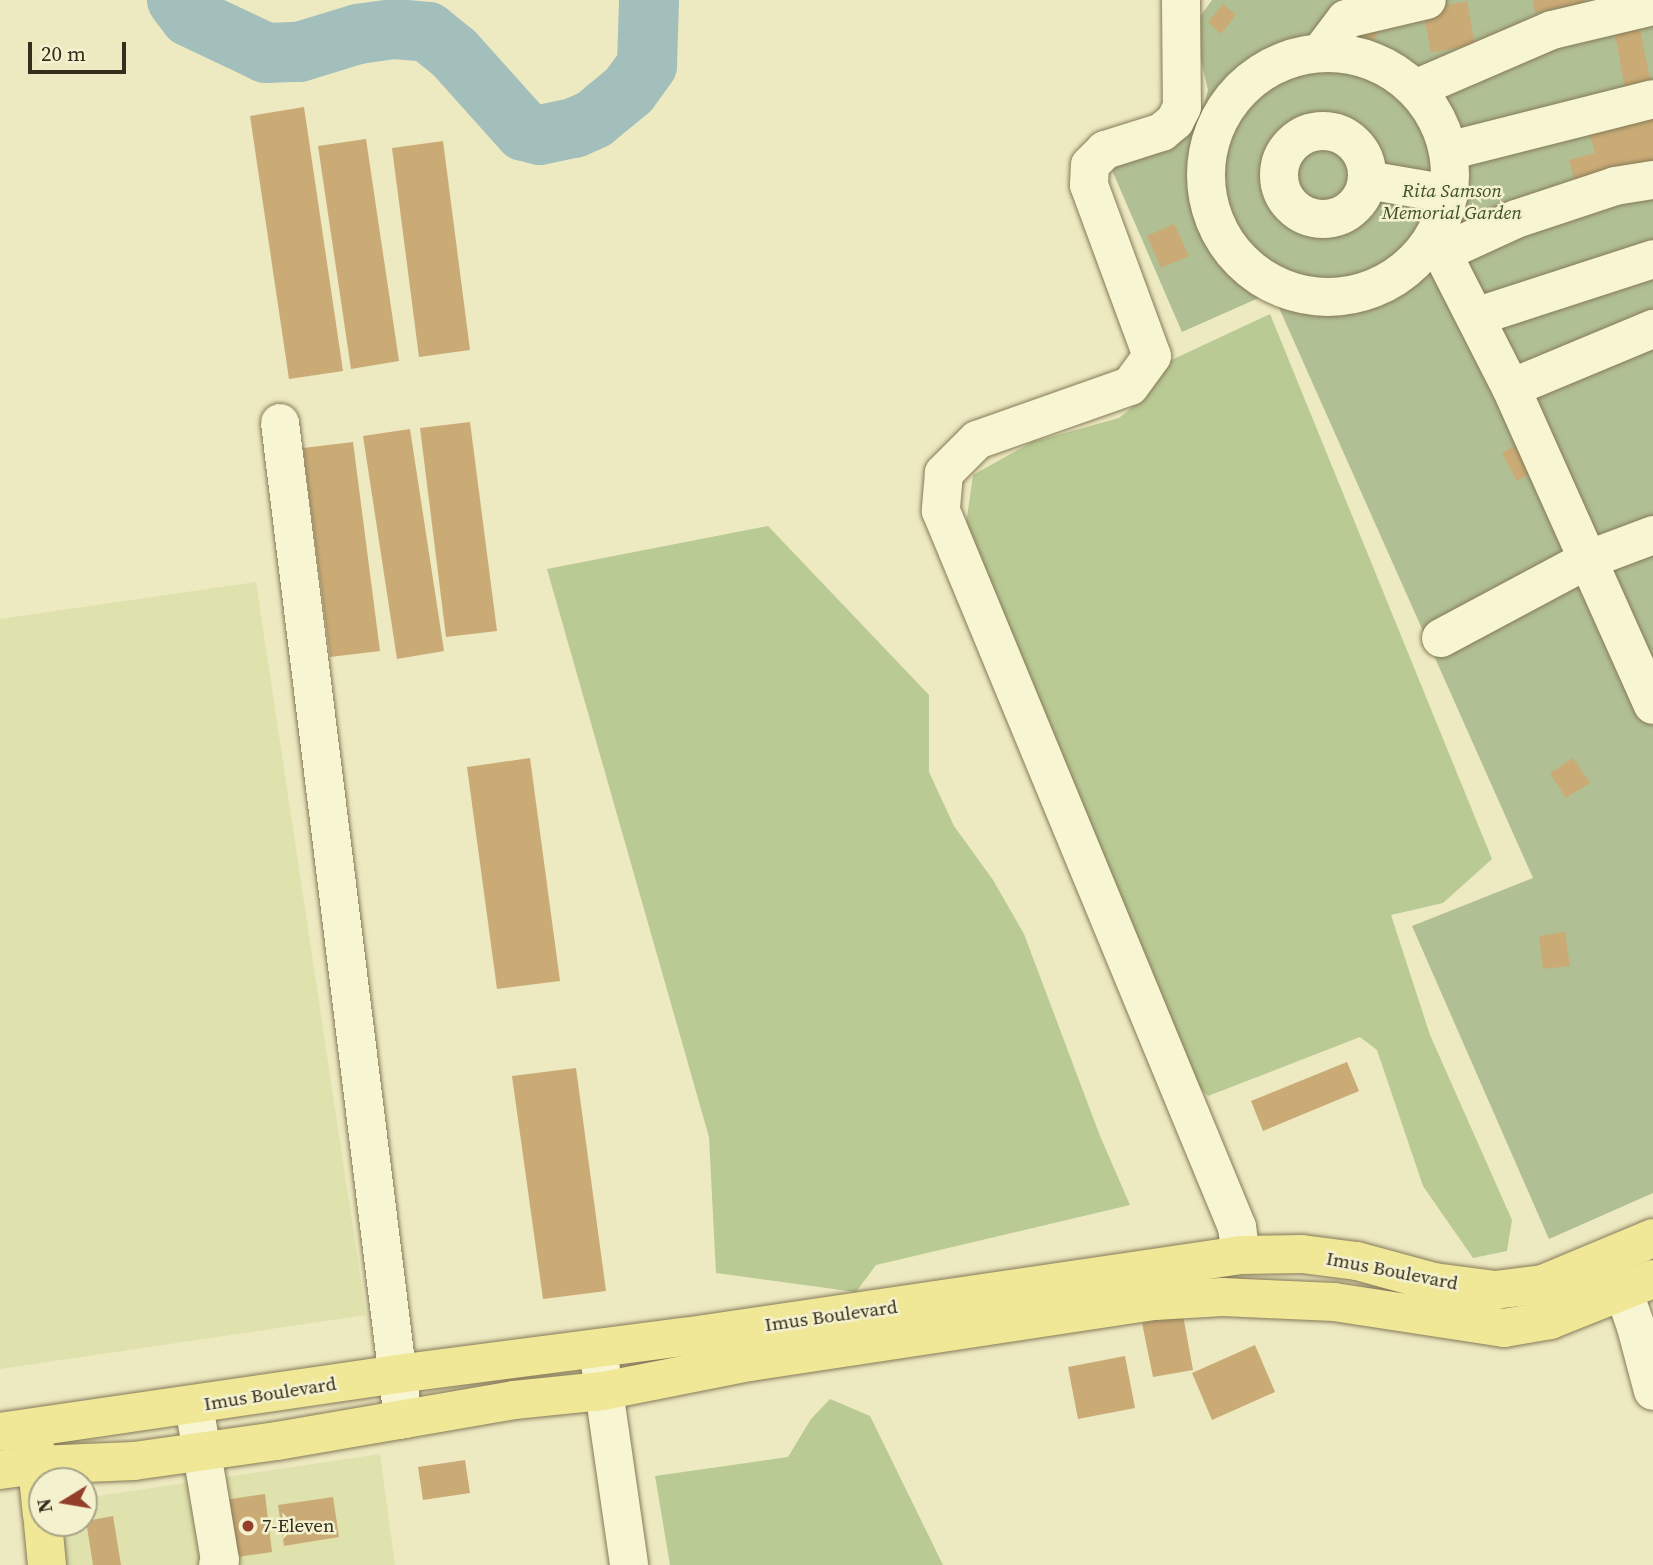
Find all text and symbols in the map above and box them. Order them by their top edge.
scale bar [32,28,130,72]
text: 20 m [41,39,86,68]
park label: Rita Samson Memorial Garden [1382,180,1522,224]
street label: Imus Boulevard [1324,1247,1460,1295]
street label: Imus Boulevard [763,1295,899,1337]
street label: Imus Boulevard [202,1372,338,1416]
north arrow [28,1467,98,1537]
text: N [30,1496,58,1515]
place label: 7-Eleven [262,1515,334,1537]
marker: 7-Eleven [240,1518,256,1534]

